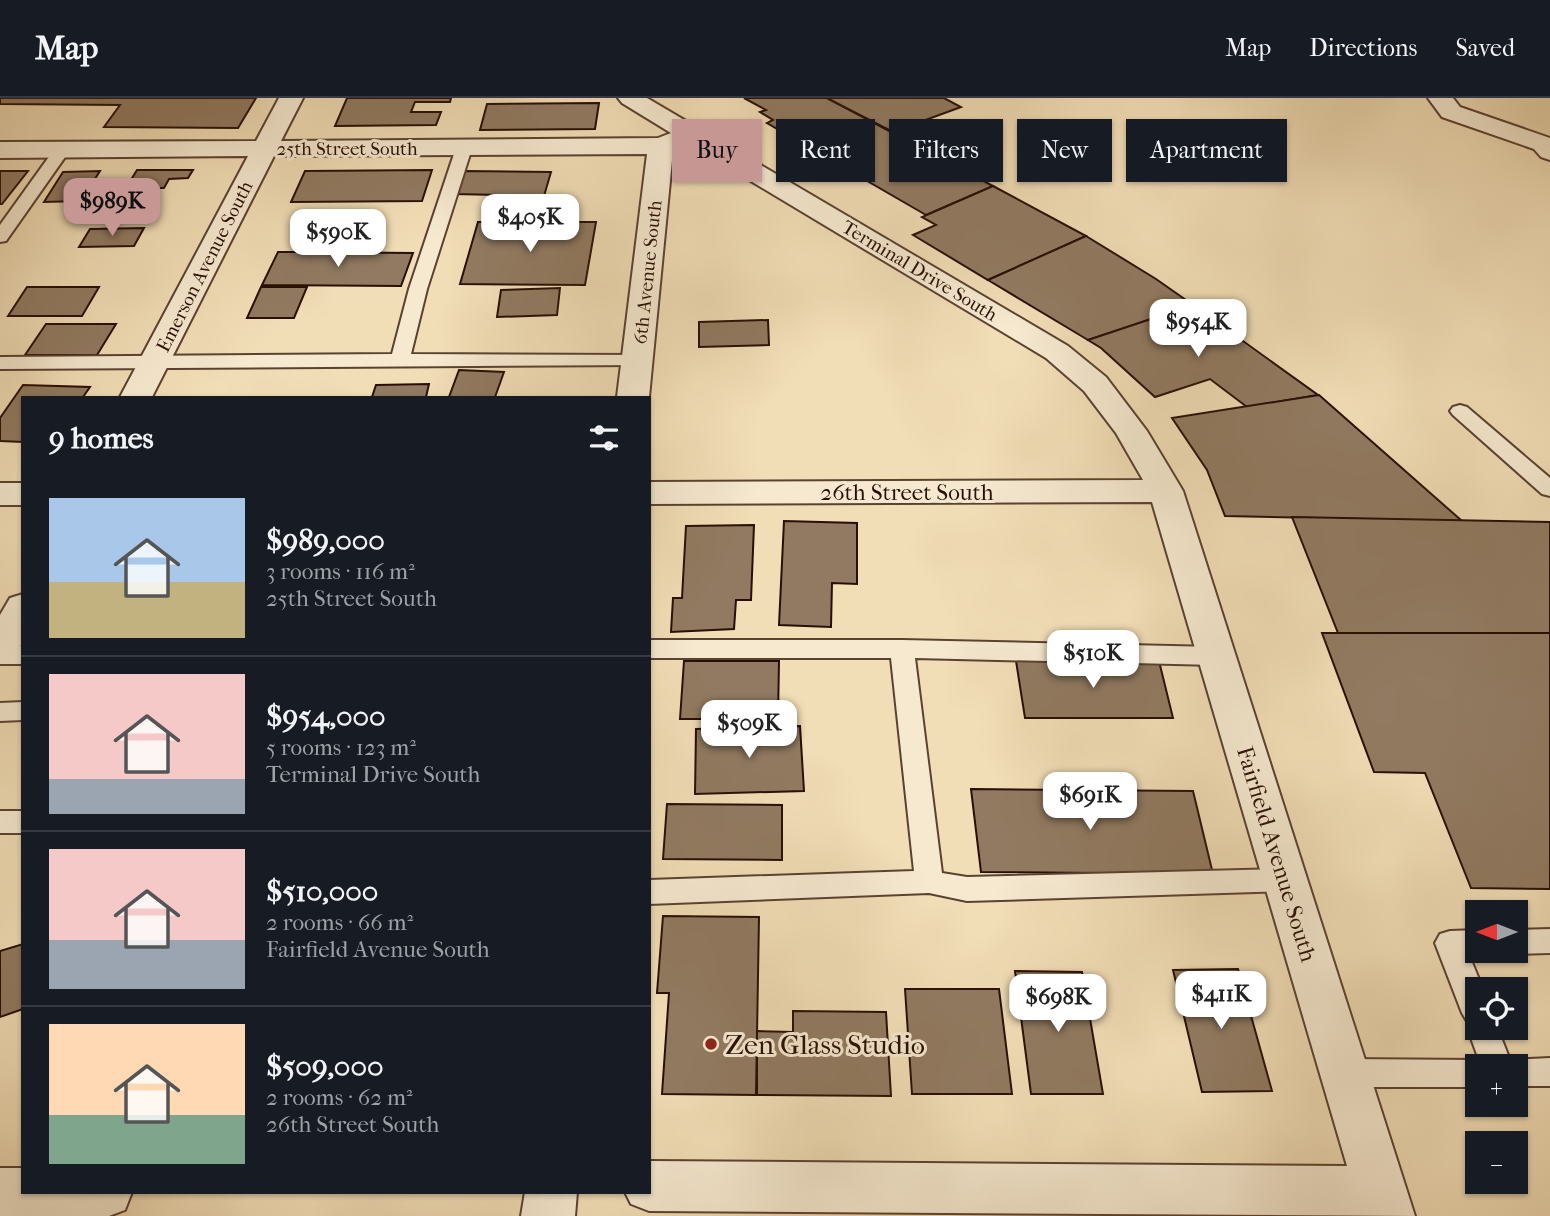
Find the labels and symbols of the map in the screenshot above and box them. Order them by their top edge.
street label: 25th Street South [276,138,418,160]
street label: Emerson Avenue South [152,177,258,356]
pin: $989K [63,178,161,238]
pin: $405K [481,194,579,254]
street label: 6th Avenue South [629,199,667,345]
pin: $590K [289,209,387,269]
street label: Terminal Drive South [838,216,1001,326]
pin: $954K [1149,300,1247,359]
street label: 26th Street South [820,479,994,506]
pin: $510K [1044,630,1142,690]
pin: $509K [700,700,798,760]
street label: Fairfield Avenue South [1231,743,1322,965]
pin: $691K [1041,772,1139,832]
north arrow [1465,900,1528,962]
pin: $411K [1172,972,1270,1031]
pin: $698K [1009,974,1107,1034]
place label: Zen Glass Studio [725,1028,925,1061]
marker: Zen Glass Studio [703,1036,719,1052]

